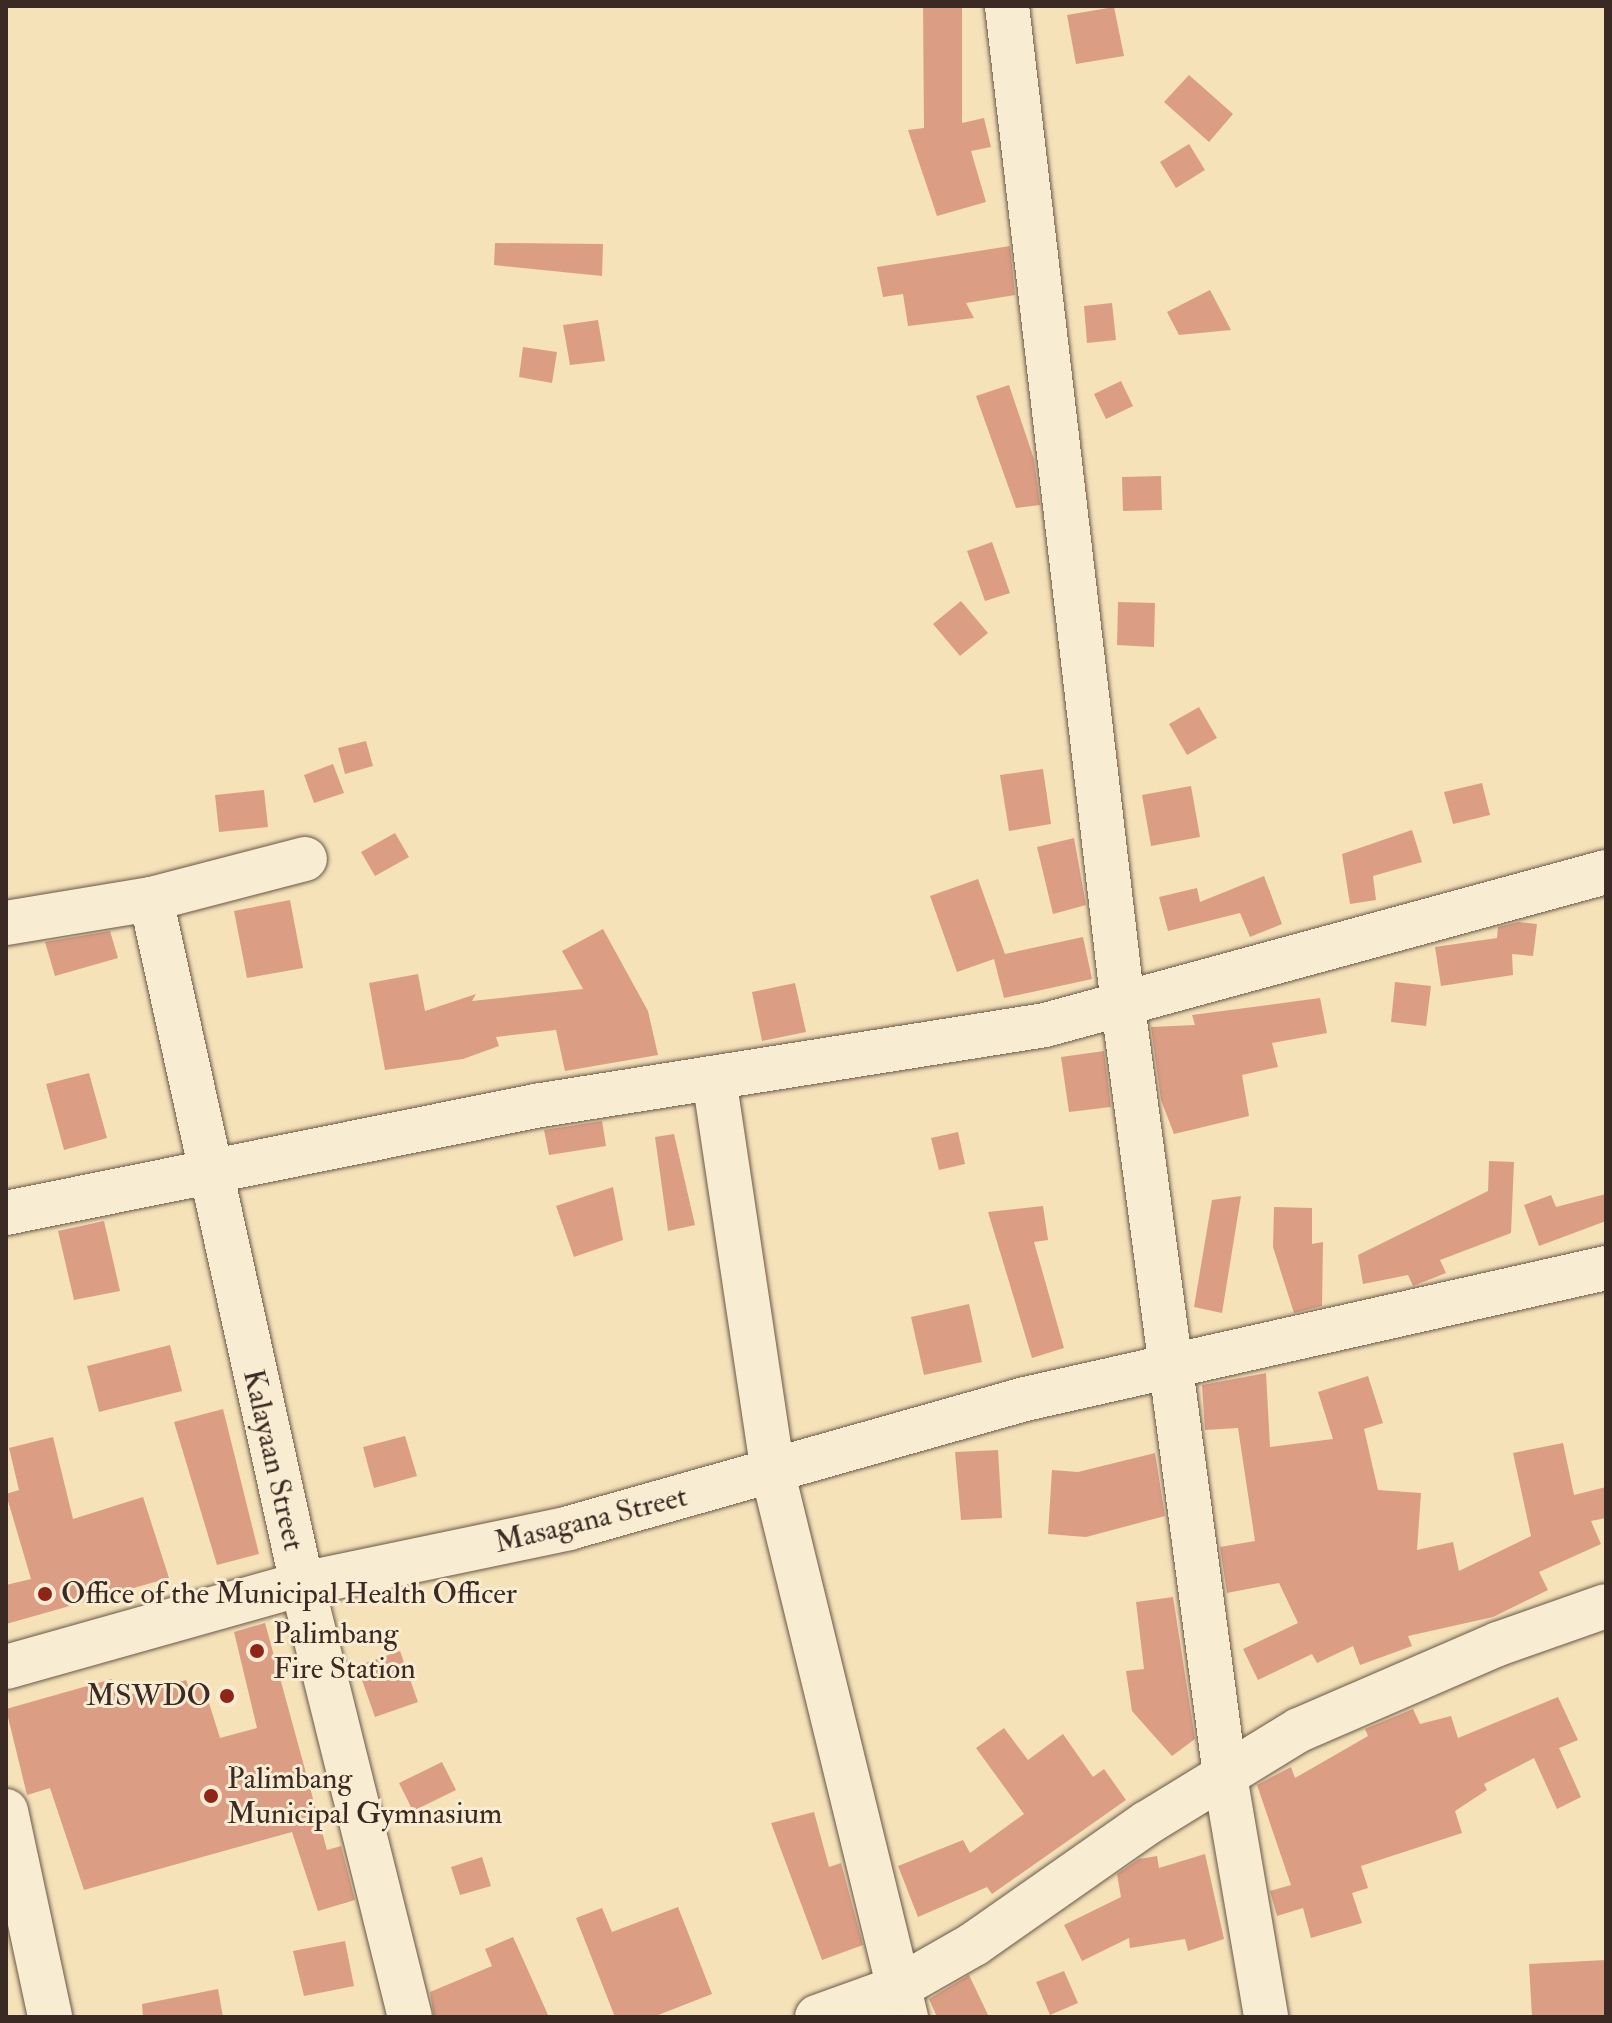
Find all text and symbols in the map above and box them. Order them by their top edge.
street label: Kalayaan Street [235,1366,311,1554]
street label: Masagana Street [491,1479,691,1561]
place label: Office of the Municipal Health Officer [61,1576,517,1612]
marker: Office of the Municipal Health Officer [36,1585,54,1603]
place label: Palimbang Fire Station [273,1616,416,1686]
marker: Palimbang Fire Station [248,1642,266,1660]
place label: MSWDO [86,1678,211,1714]
marker: MSWDO [218,1687,236,1705]
place label: Palimbang Municipal Gymnasium [227,1761,502,1832]
marker: Palimbang Municipal Gymnasium [202,1787,220,1805]

